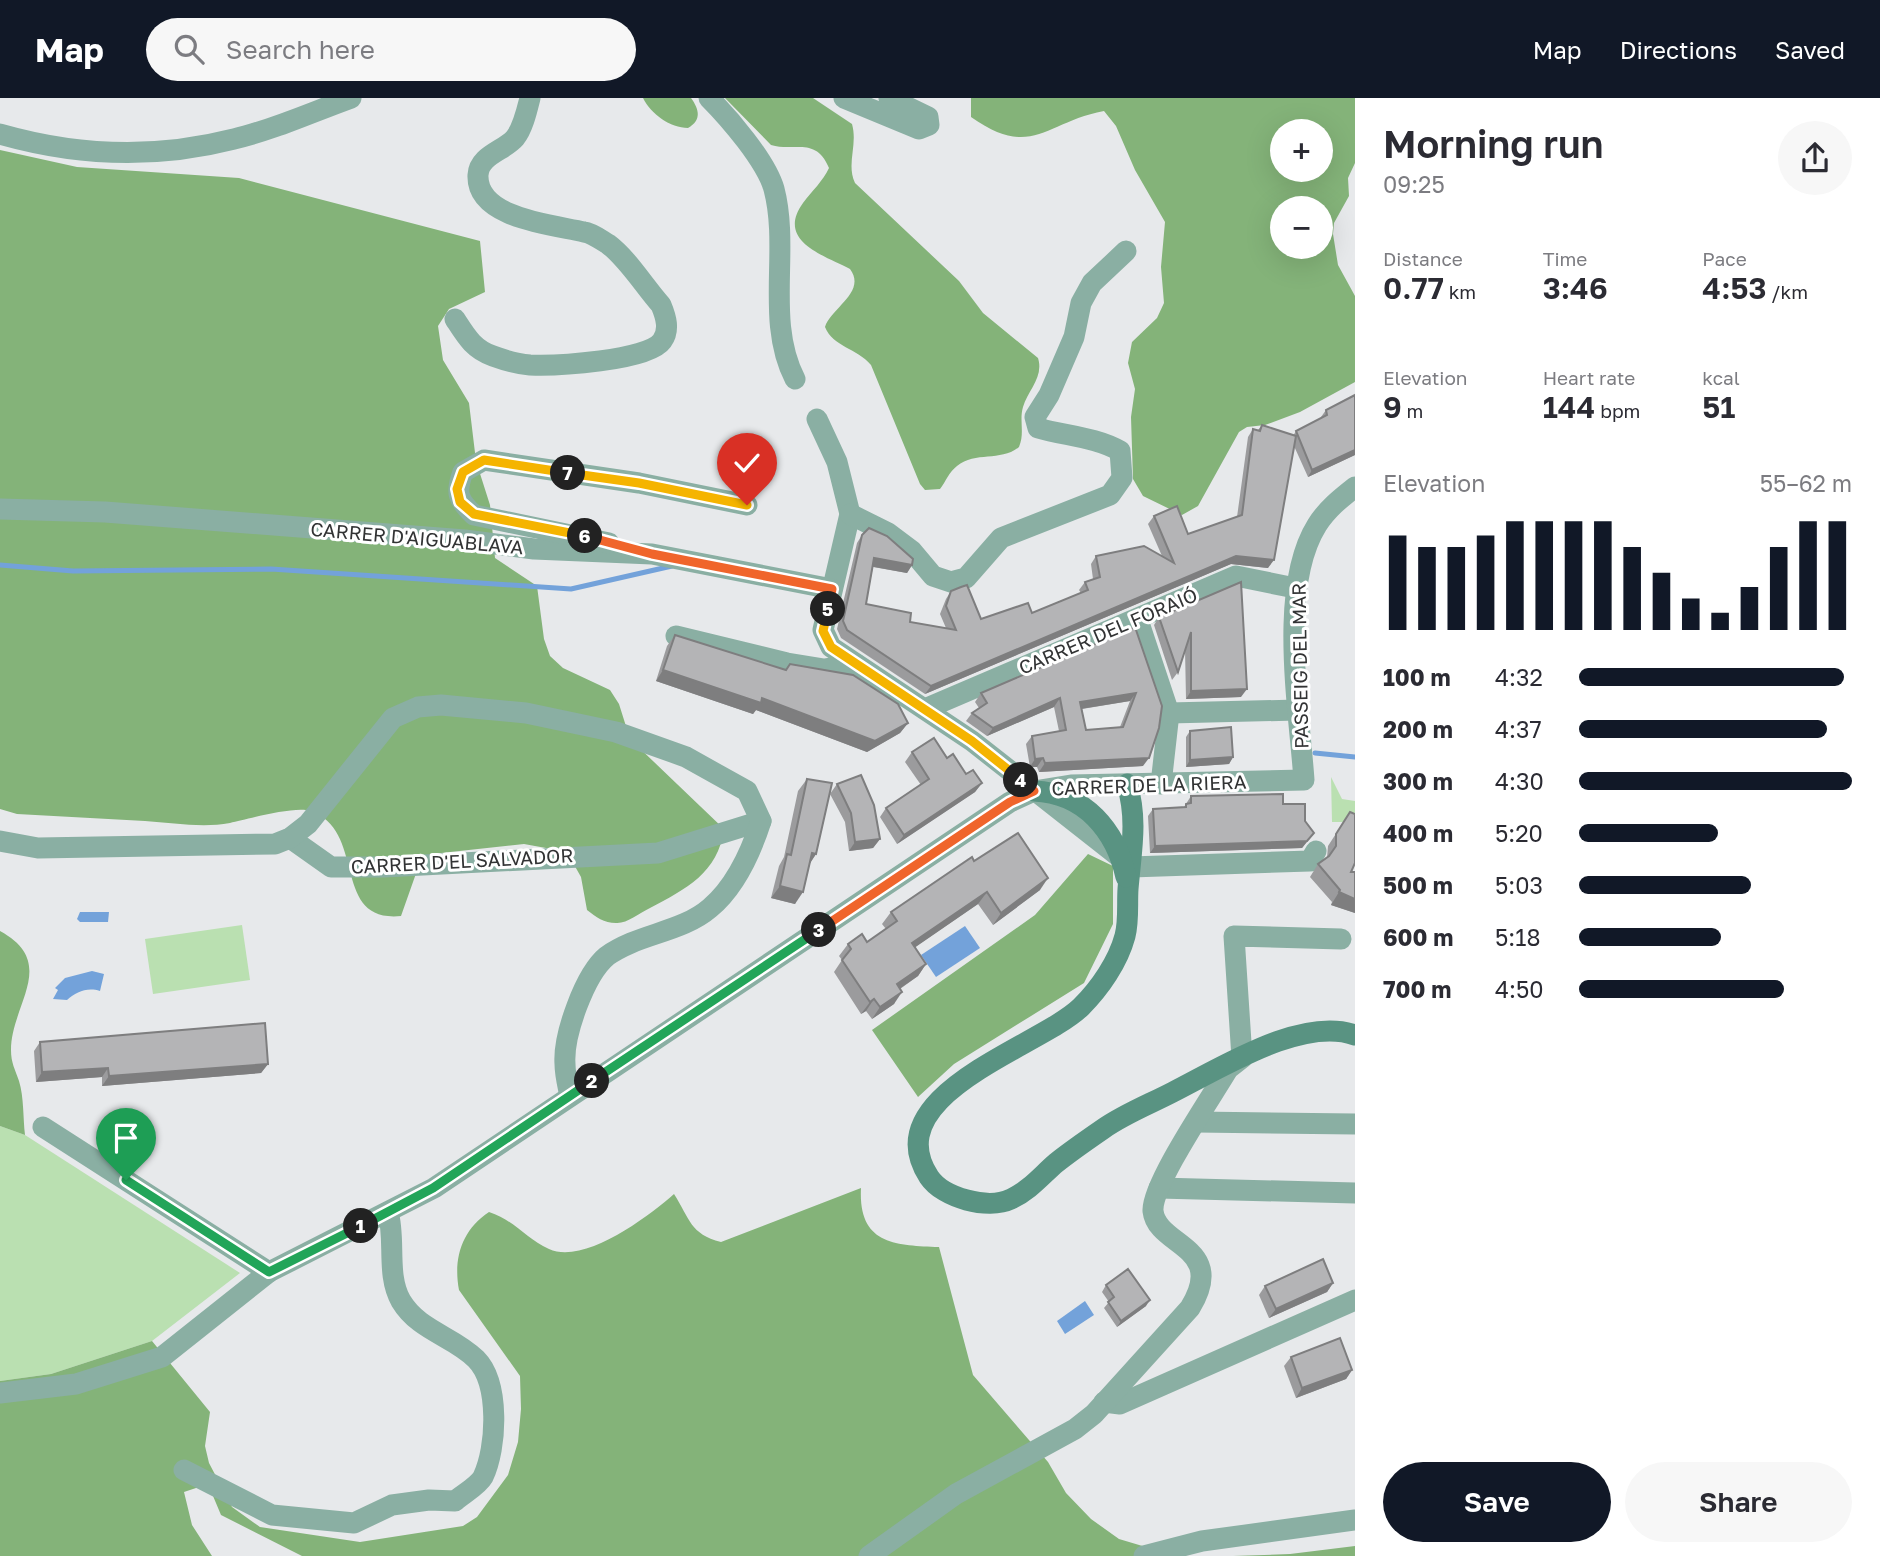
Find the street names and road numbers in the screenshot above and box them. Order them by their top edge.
street label: CARRER D'AIGUABLAVA [310,517,525,558]
street label: CARRER DEL FORAIÓ [1015,582,1201,679]
street label: PASSEIG DEL MAR [1287,583,1312,749]
street label: CARRER DE LA RIERA [1051,770,1247,799]
street label: CARRER D'EL SALVADOR [350,843,574,878]

